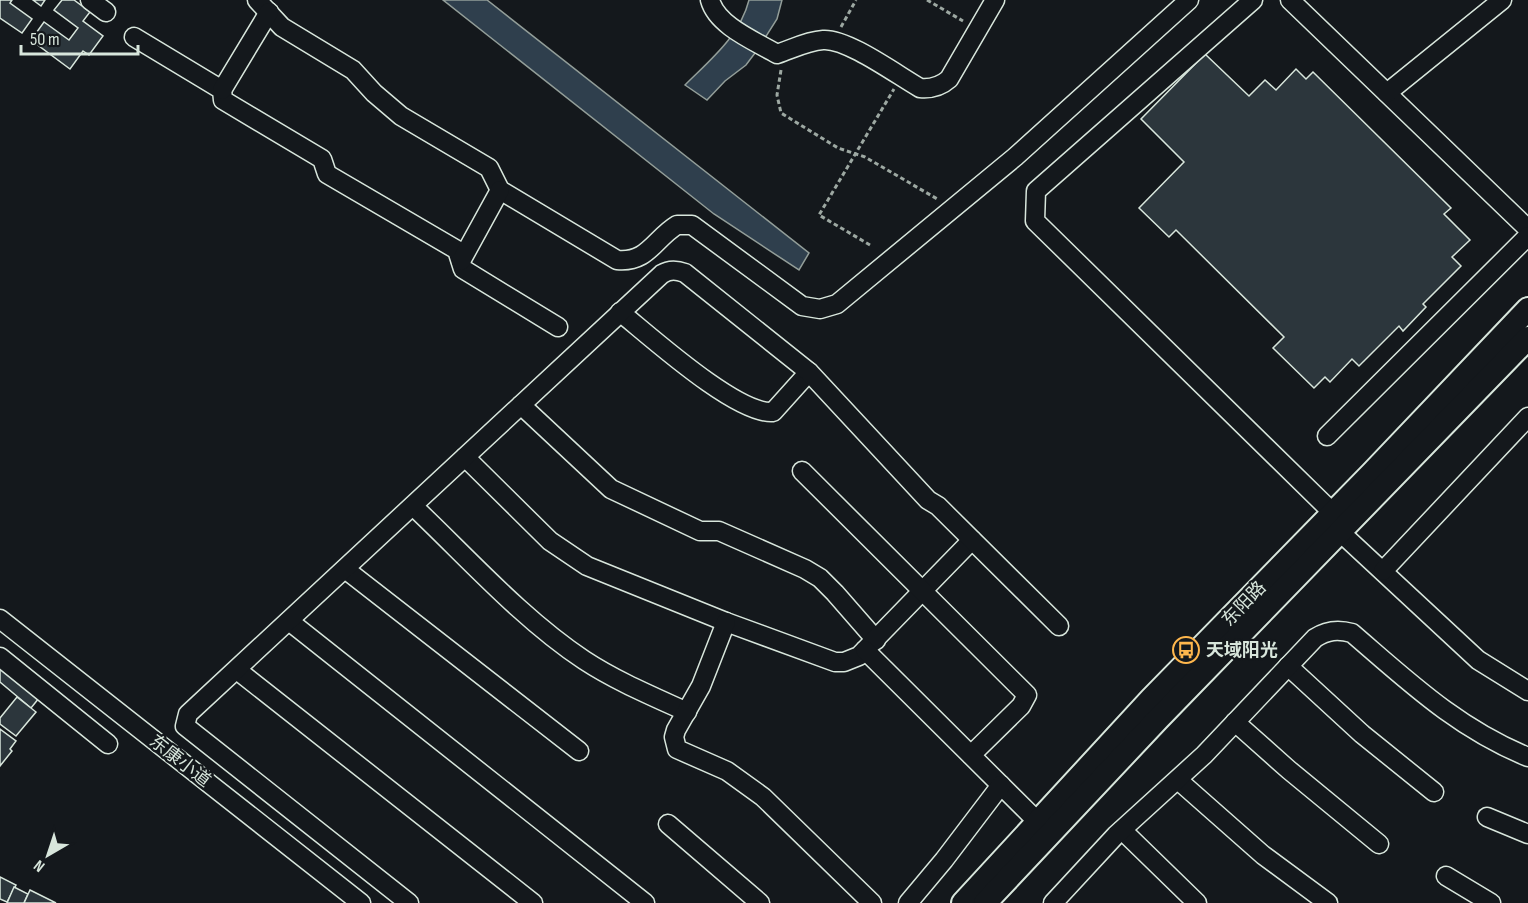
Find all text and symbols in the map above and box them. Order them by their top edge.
scale bar [21,18,138,56]
text: 50 m [30,29,60,50]
street label: 东阳路 [1218,577,1270,631]
bus stop icon: 天域阳光 [1171,635,1201,665]
place label: 天域阳光 [1206,640,1278,661]
street label: 东康小道 [145,731,215,791]
north arrow [18,825,78,885]
text: N [30,855,49,876]

